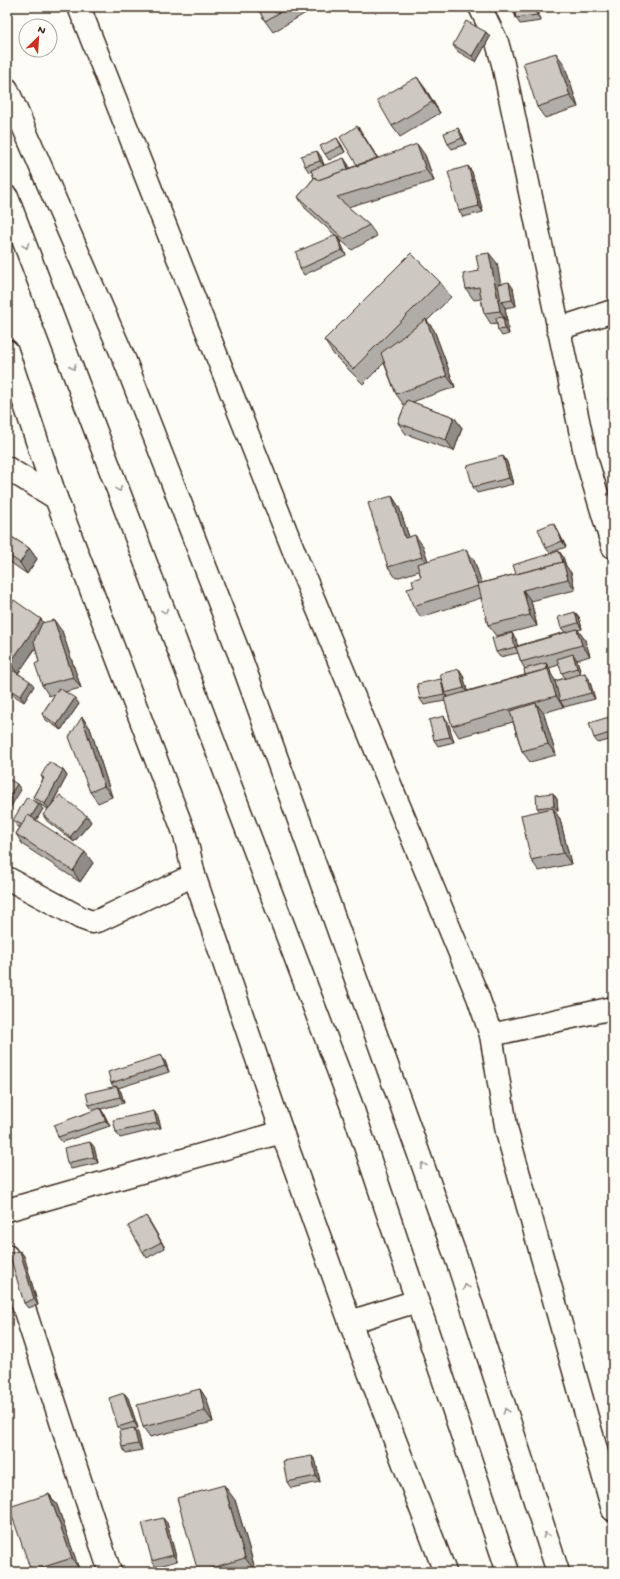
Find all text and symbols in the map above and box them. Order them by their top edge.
north arrow [18,18,58,58]
text: N [36,24,47,38]
one-way arrow [22,242,30,249]
one-way arrow [68,364,76,371]
one-way arrow [114,485,122,492]
one-way arrow [160,607,168,614]
one-way arrow [420,1161,428,1168]
one-way arrow [462,1284,471,1291]
one-way arrow [502,1408,511,1415]
one-way arrow [542,1532,551,1539]

